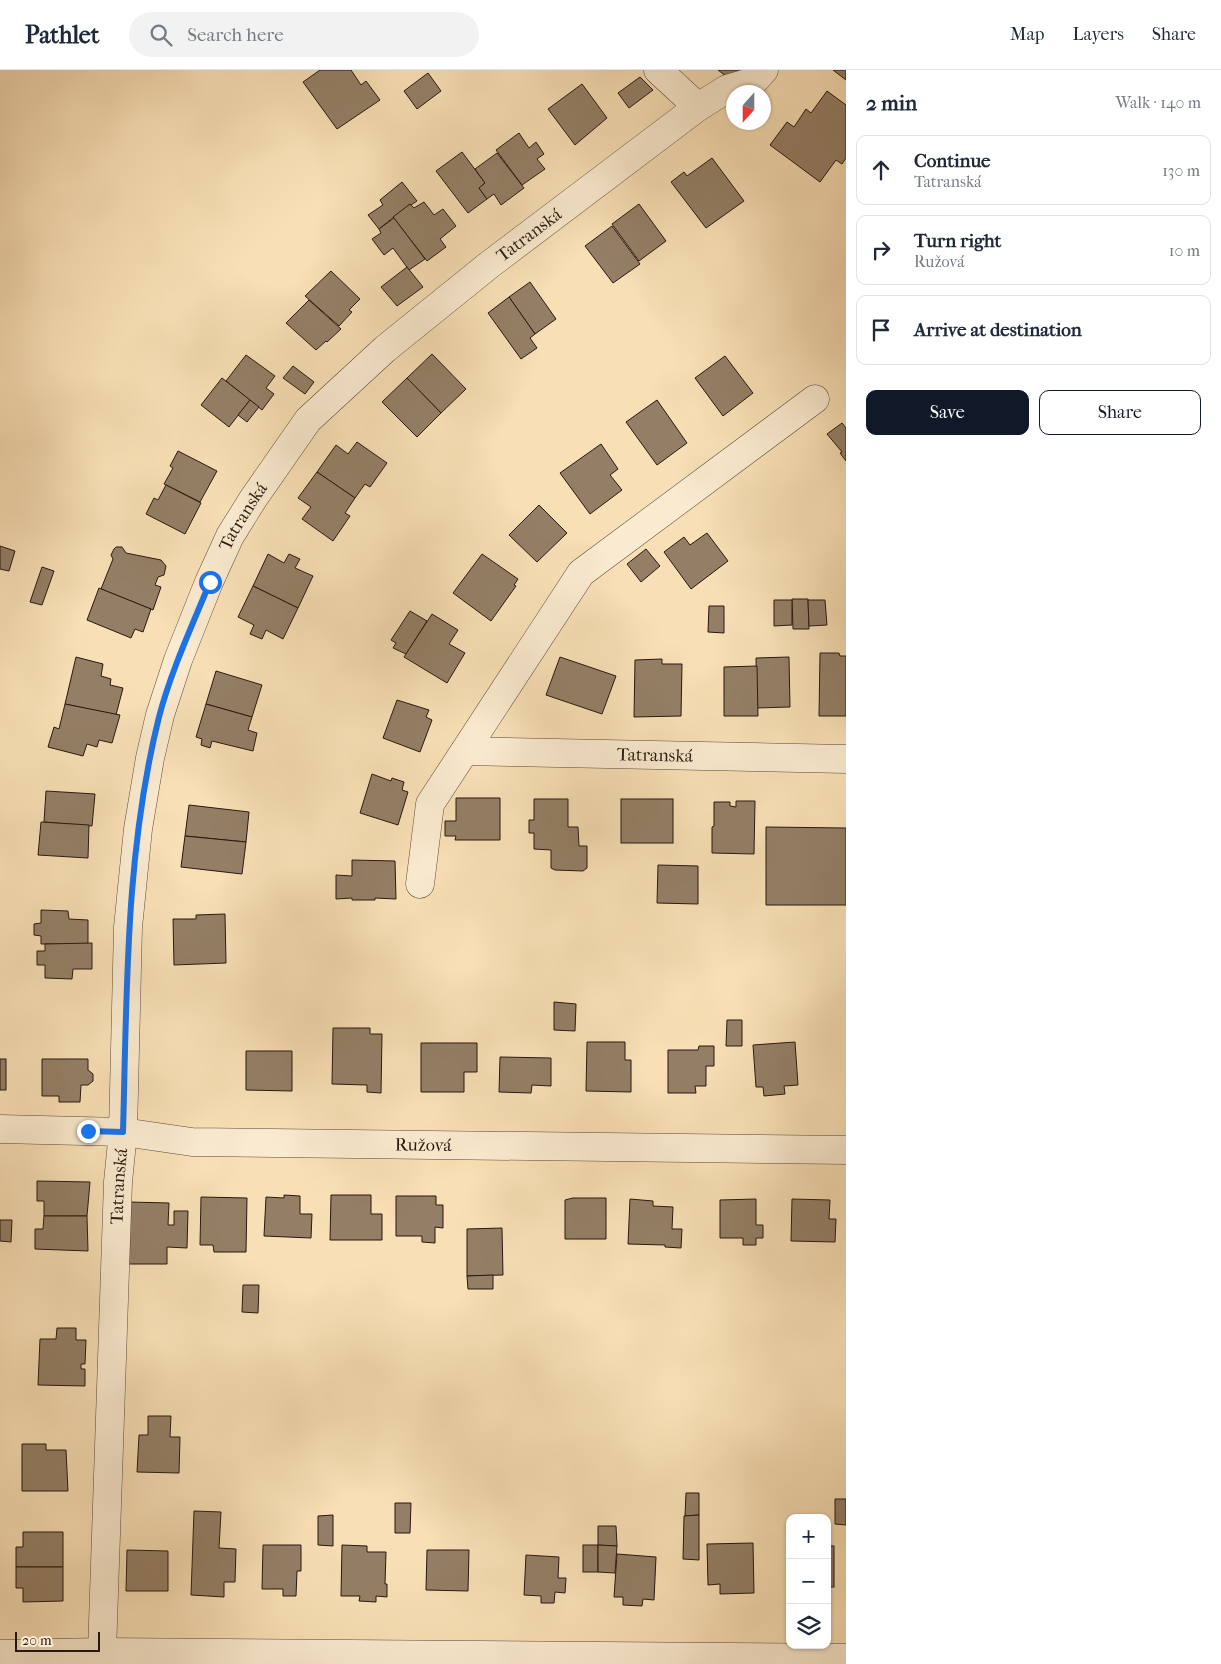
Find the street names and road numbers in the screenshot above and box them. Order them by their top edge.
street label: Tatranská [492,203,566,266]
street label: Tatranská [214,478,272,554]
street label: Tatranská [617,744,694,766]
street label: Ružová [395,1134,452,1156]
street label: Tatranská [106,1147,132,1225]

